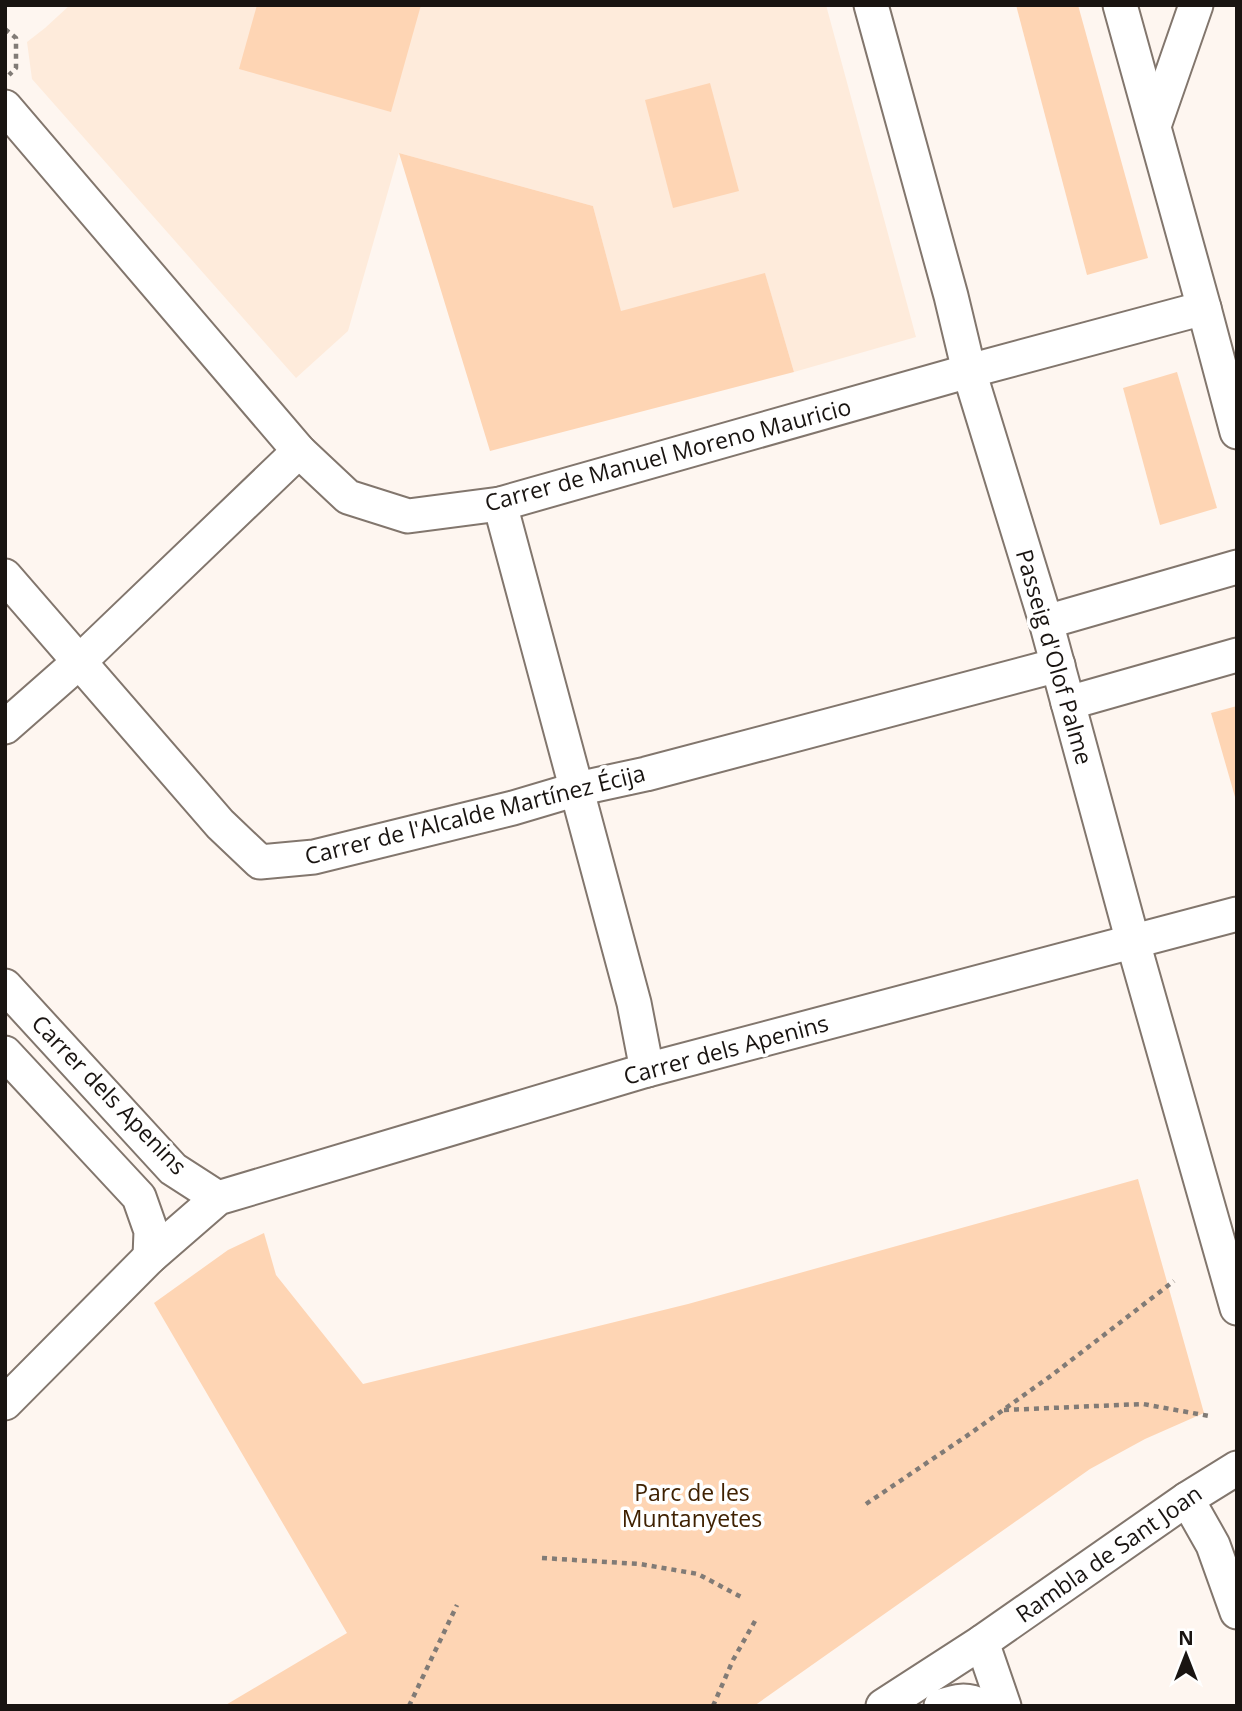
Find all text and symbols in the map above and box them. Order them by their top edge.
street label: Carrer de Manuel Moreno Mauricio [481,390,854,518]
street label: Passeig d'Olof Palme [1009,545,1101,768]
street label: Carrer de l'Alcalde Martínez Écija [301,756,648,872]
street label: Carrer dels Apenins [620,1006,832,1092]
street label: Carrer dels Apenins [25,1007,194,1181]
park label: Parc de les Muntanyetes [622,1476,762,1534]
street label: Rambla de Sant Joan [1009,1477,1208,1630]
north arrow [1151,1620,1221,1690]
text: N [1178,1625,1194,1651]

